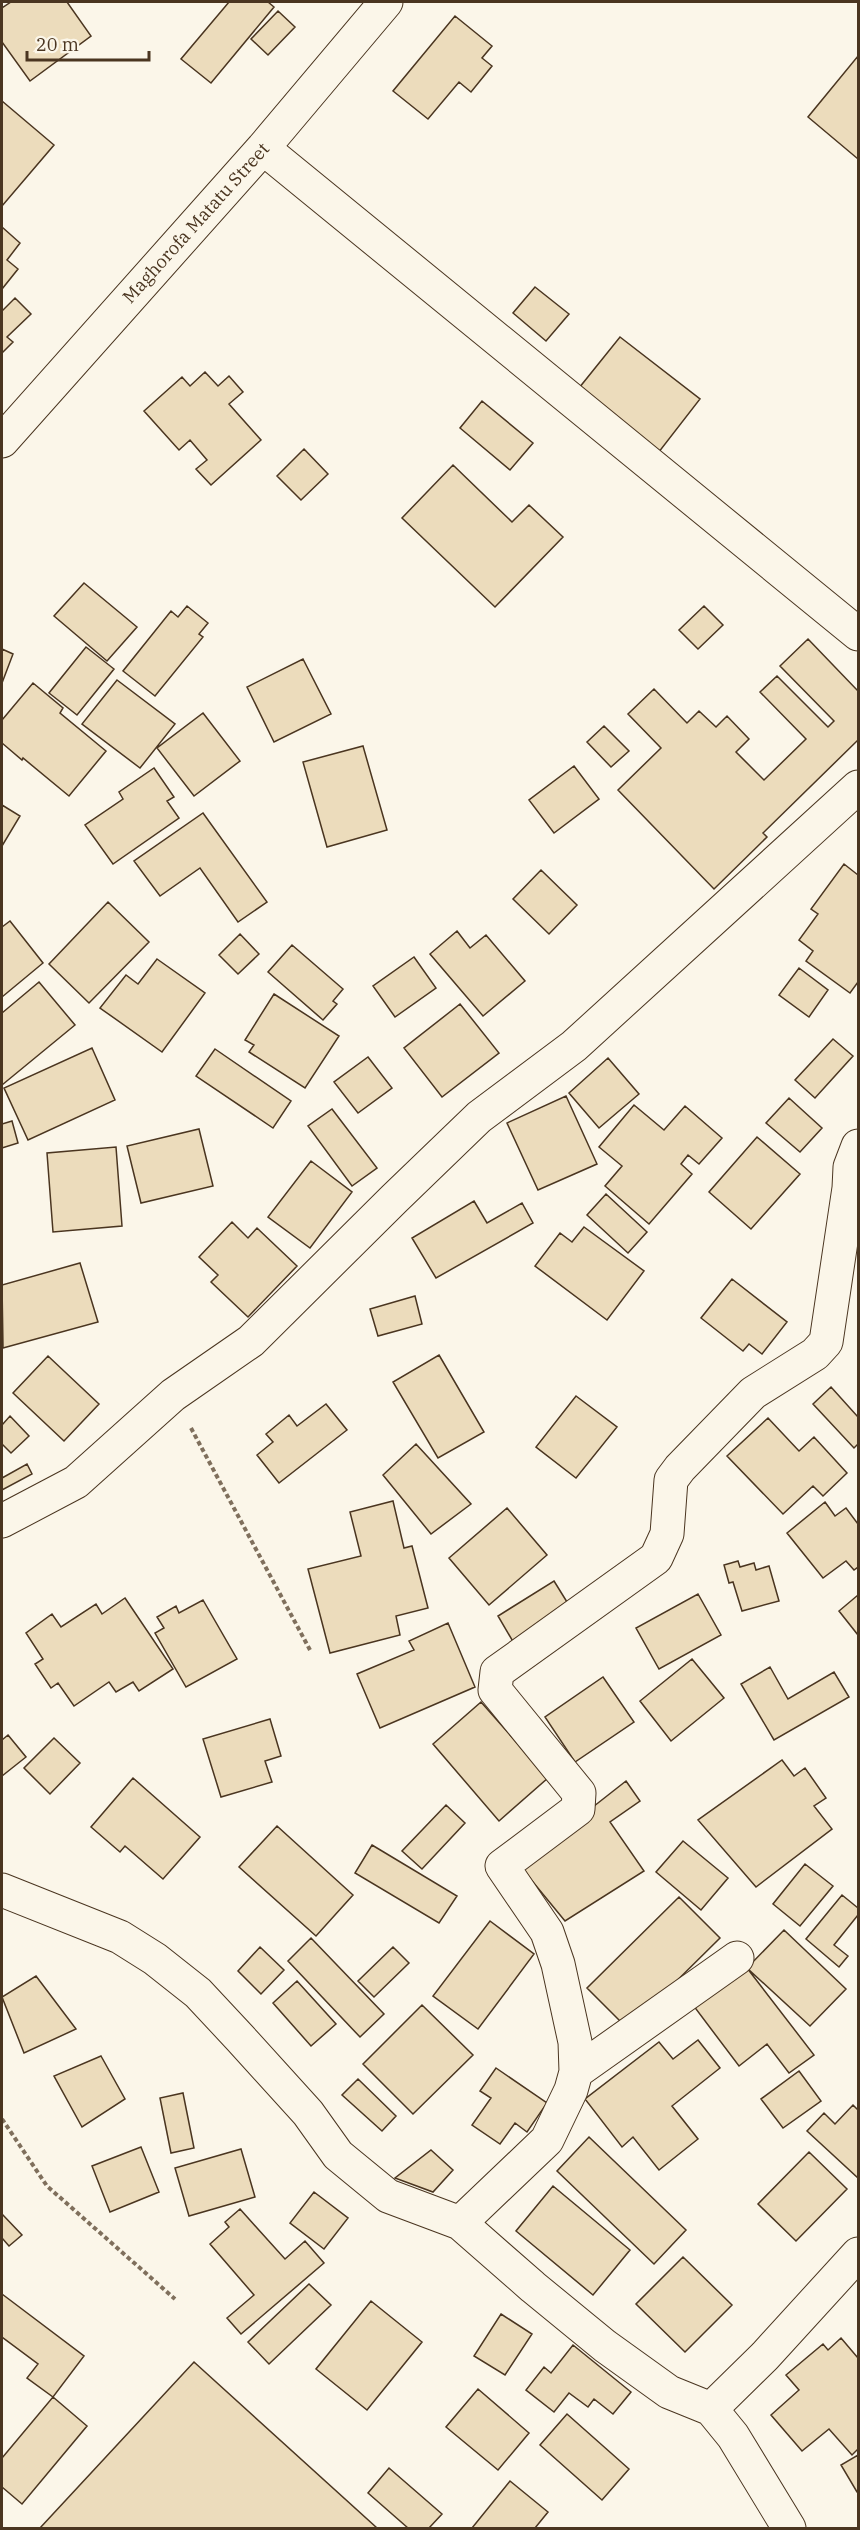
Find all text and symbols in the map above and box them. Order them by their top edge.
scale bar [27,24,148,62]
text: 20 m [36,33,79,56]
street label: Maghorofa Matatu Street [117,138,274,308]

